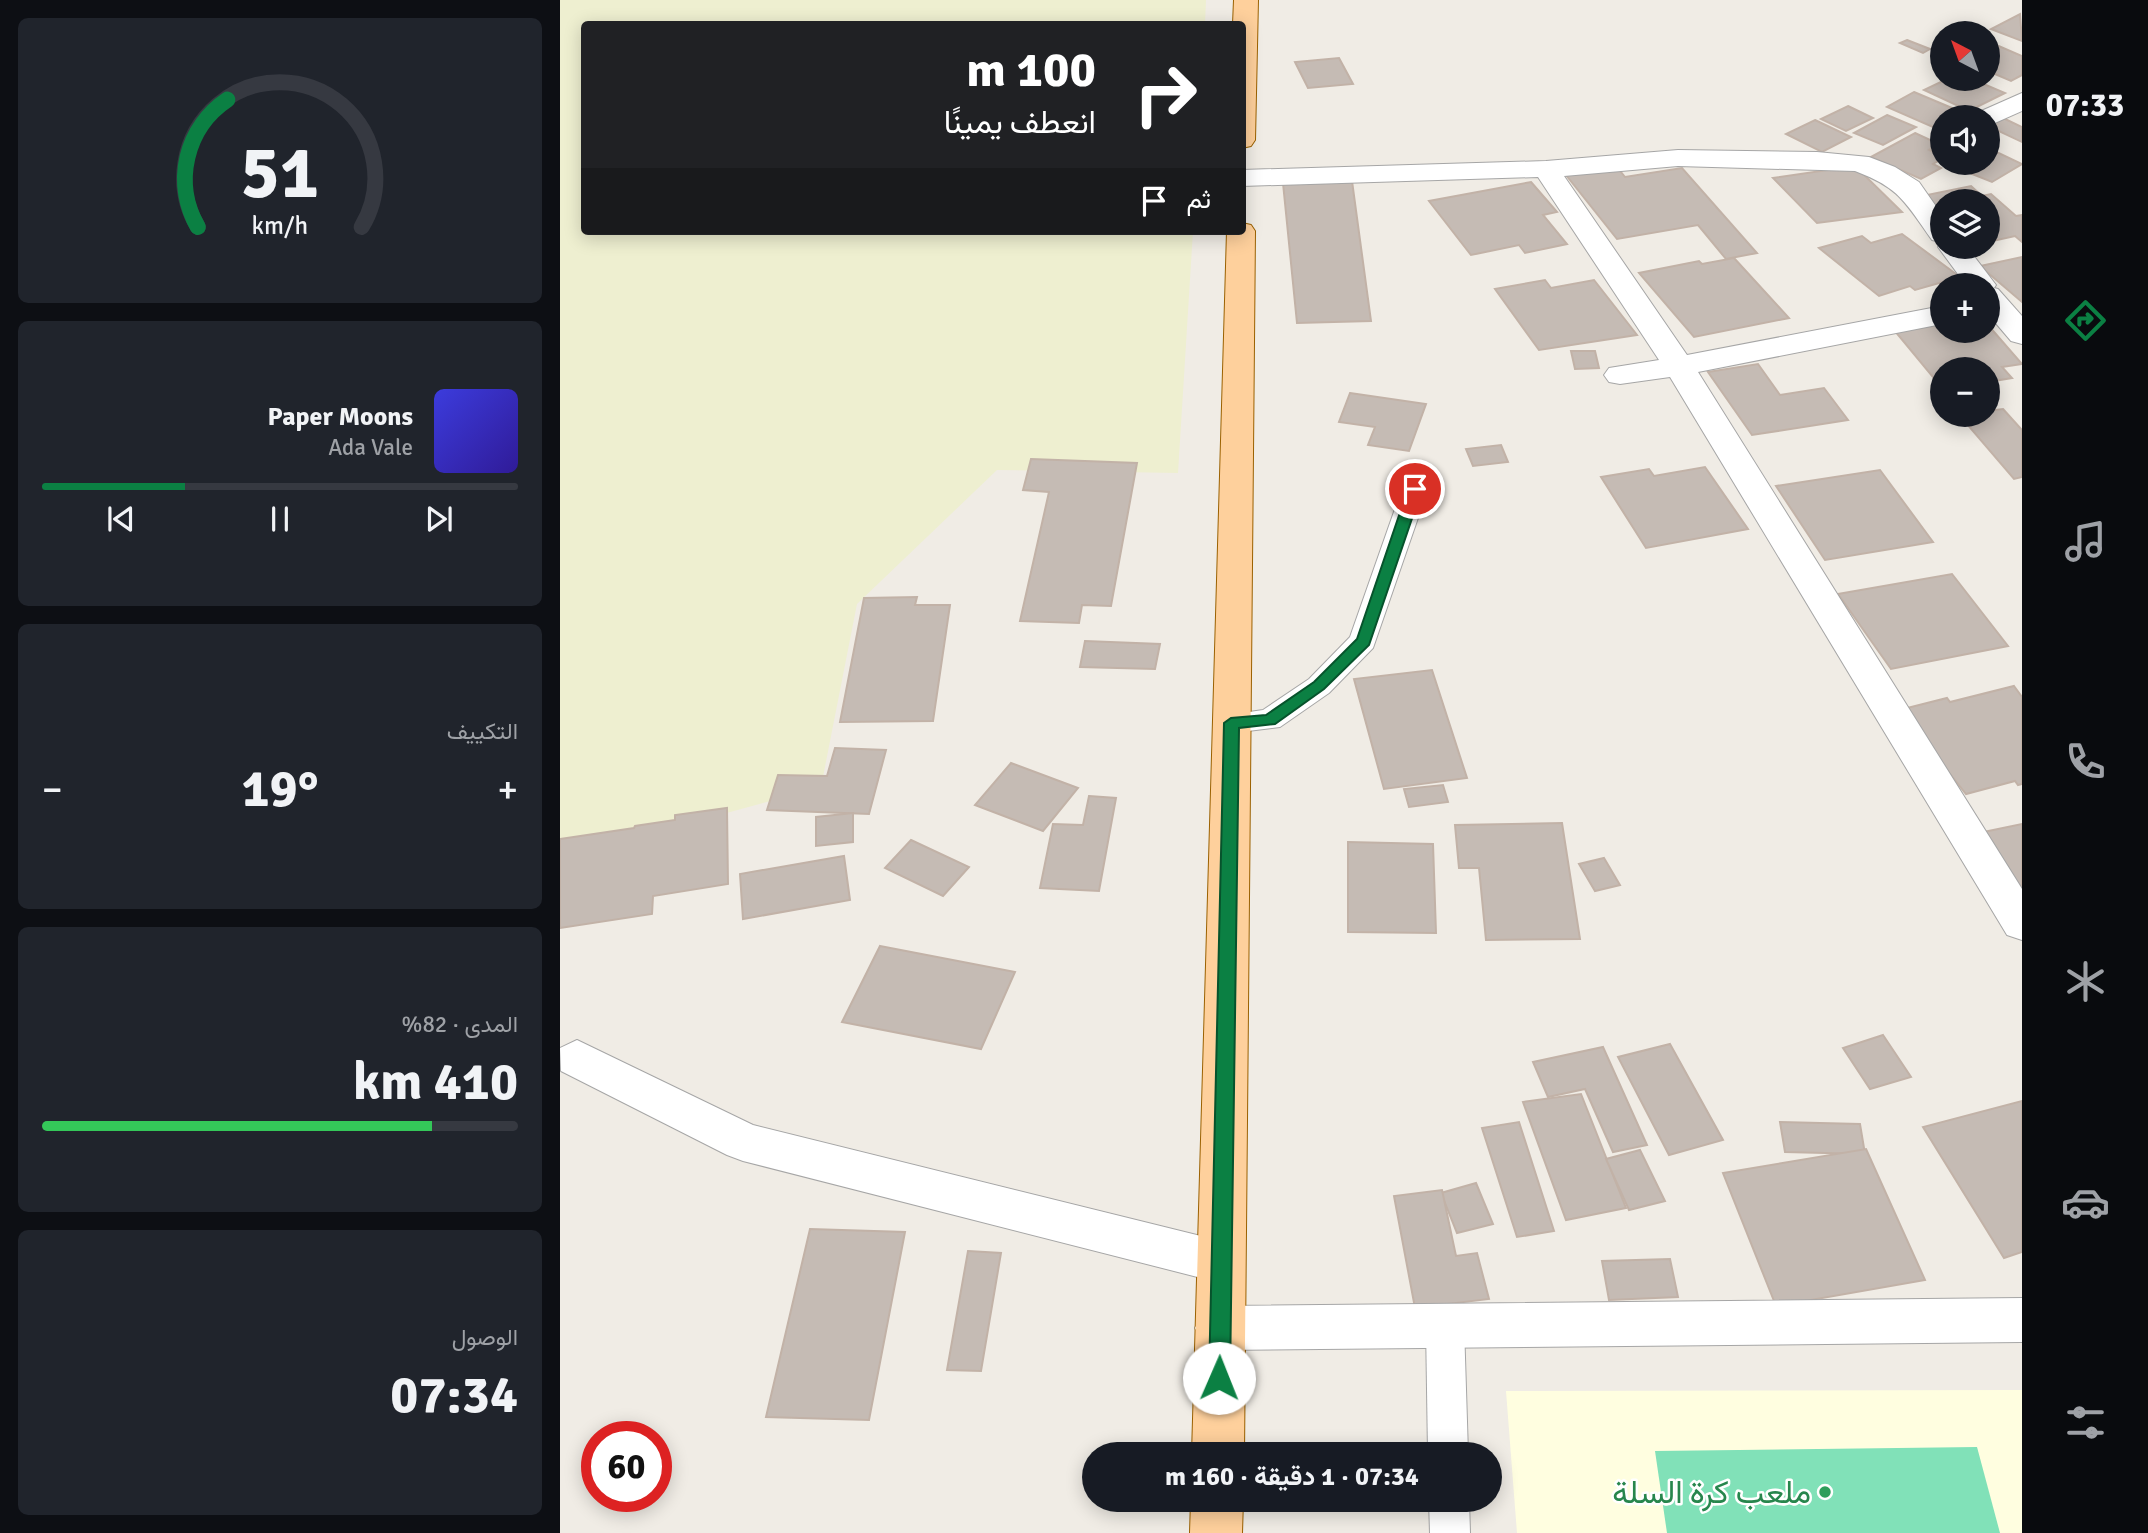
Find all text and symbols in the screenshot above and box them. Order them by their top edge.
north arrow [1930,21,2000,91]
map controls [1930,21,2000,427]
text: 100 m [966,40,1096,100]
icon: right [1120,49,1211,140]
text: 07:33 [2046,86,2124,125]
text: انعطف يمينًا [944,103,1096,142]
button: sound [1930,105,2000,175]
text: 51 [241,129,319,218]
icon: arrive [1135,182,1173,220]
text: ثم [1187,184,1211,216]
button: layers [1930,189,2000,259]
text: km/h [252,209,308,240]
button: + [1930,273,2000,343]
icon: directions [2061,296,2110,345]
button: − [1930,357,2000,427]
text: Paper Moons [267,401,413,433]
text: Ada Vale [328,433,413,462]
pin [1385,459,1445,519]
icon: arrive [1396,470,1434,508]
icon: previous [102,500,140,538]
icon: pause [261,500,299,538]
icon: next [420,500,458,538]
icon: music [2061,517,2110,566]
text: التكييف [447,717,518,746]
icon: phone [2061,737,2110,786]
text: 19° [242,757,318,821]
text: − [42,766,63,813]
text: + [497,766,518,813]
icon: climate [2061,957,2110,1006]
text: المدى · 82% [402,1010,518,1039]
text: 410 km [353,1050,518,1114]
icon: car [2061,1178,2110,1227]
text: الوصول [452,1323,518,1352]
position arrow [1182,1341,1256,1415]
text: 07:34 [390,1363,518,1427]
icon: filters [2061,1398,2110,1447]
speed limit sign: 60 [581,1421,672,1512]
text: 07:34 · 1 دقيقة · 160 m [1165,1461,1419,1493]
place label: ملعب كرة السلة [1612,1473,1811,1512]
marker: ملعب كرة السلة [1817,1484,1833,1500]

